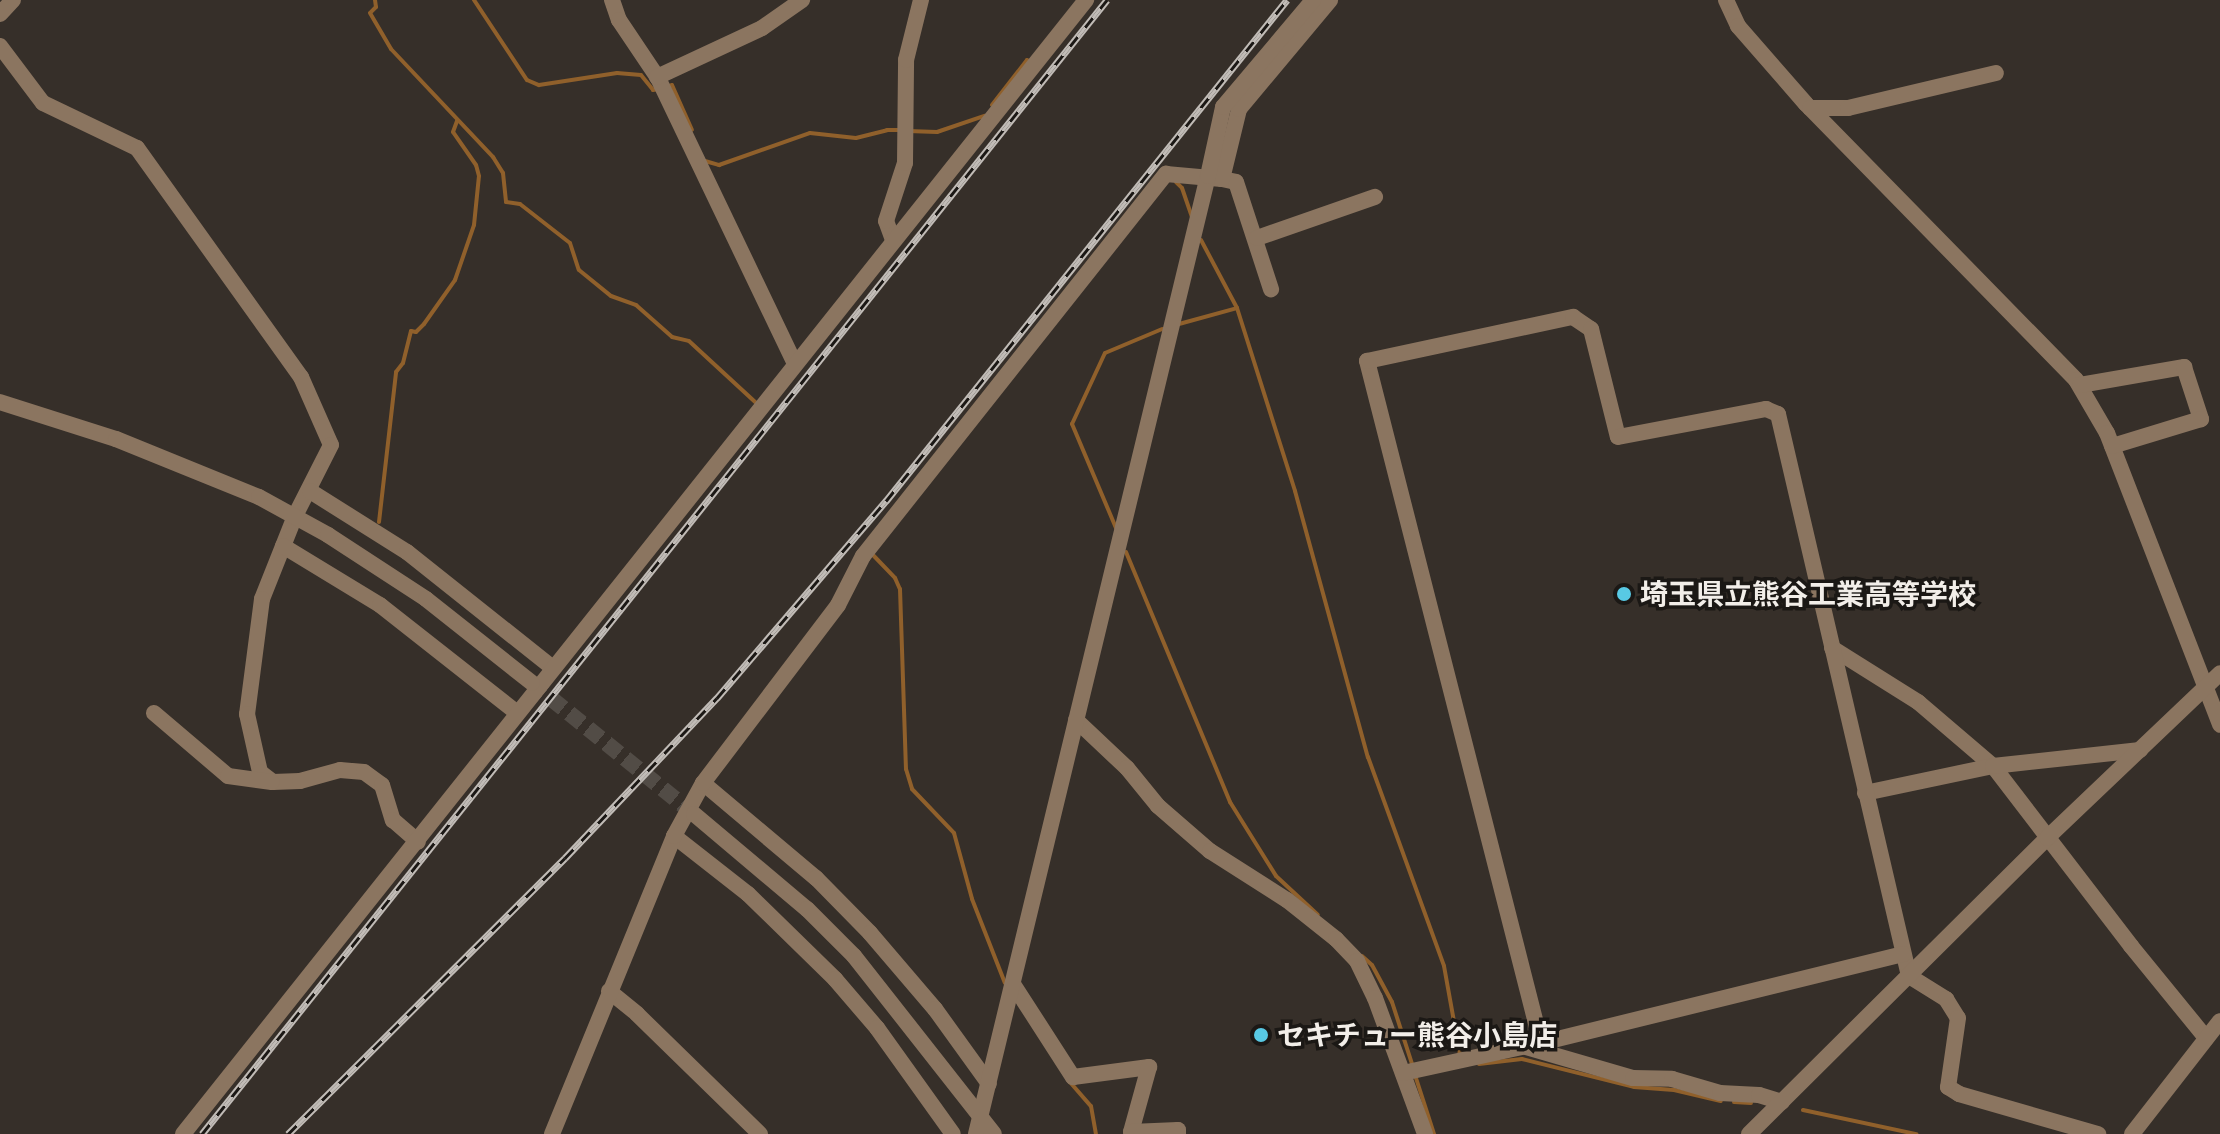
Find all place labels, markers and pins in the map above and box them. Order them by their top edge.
place label: 埼玉県立熊谷工業高等学校 [1640,577,1976,611]
marker: 埼玉県立熊谷工業高等学校 [1615,585,1633,603]
place label: セキチュー熊谷小島店 [1277,1018,1557,1052]
marker: セキチュー熊谷小島店 [1252,1026,1270,1044]

